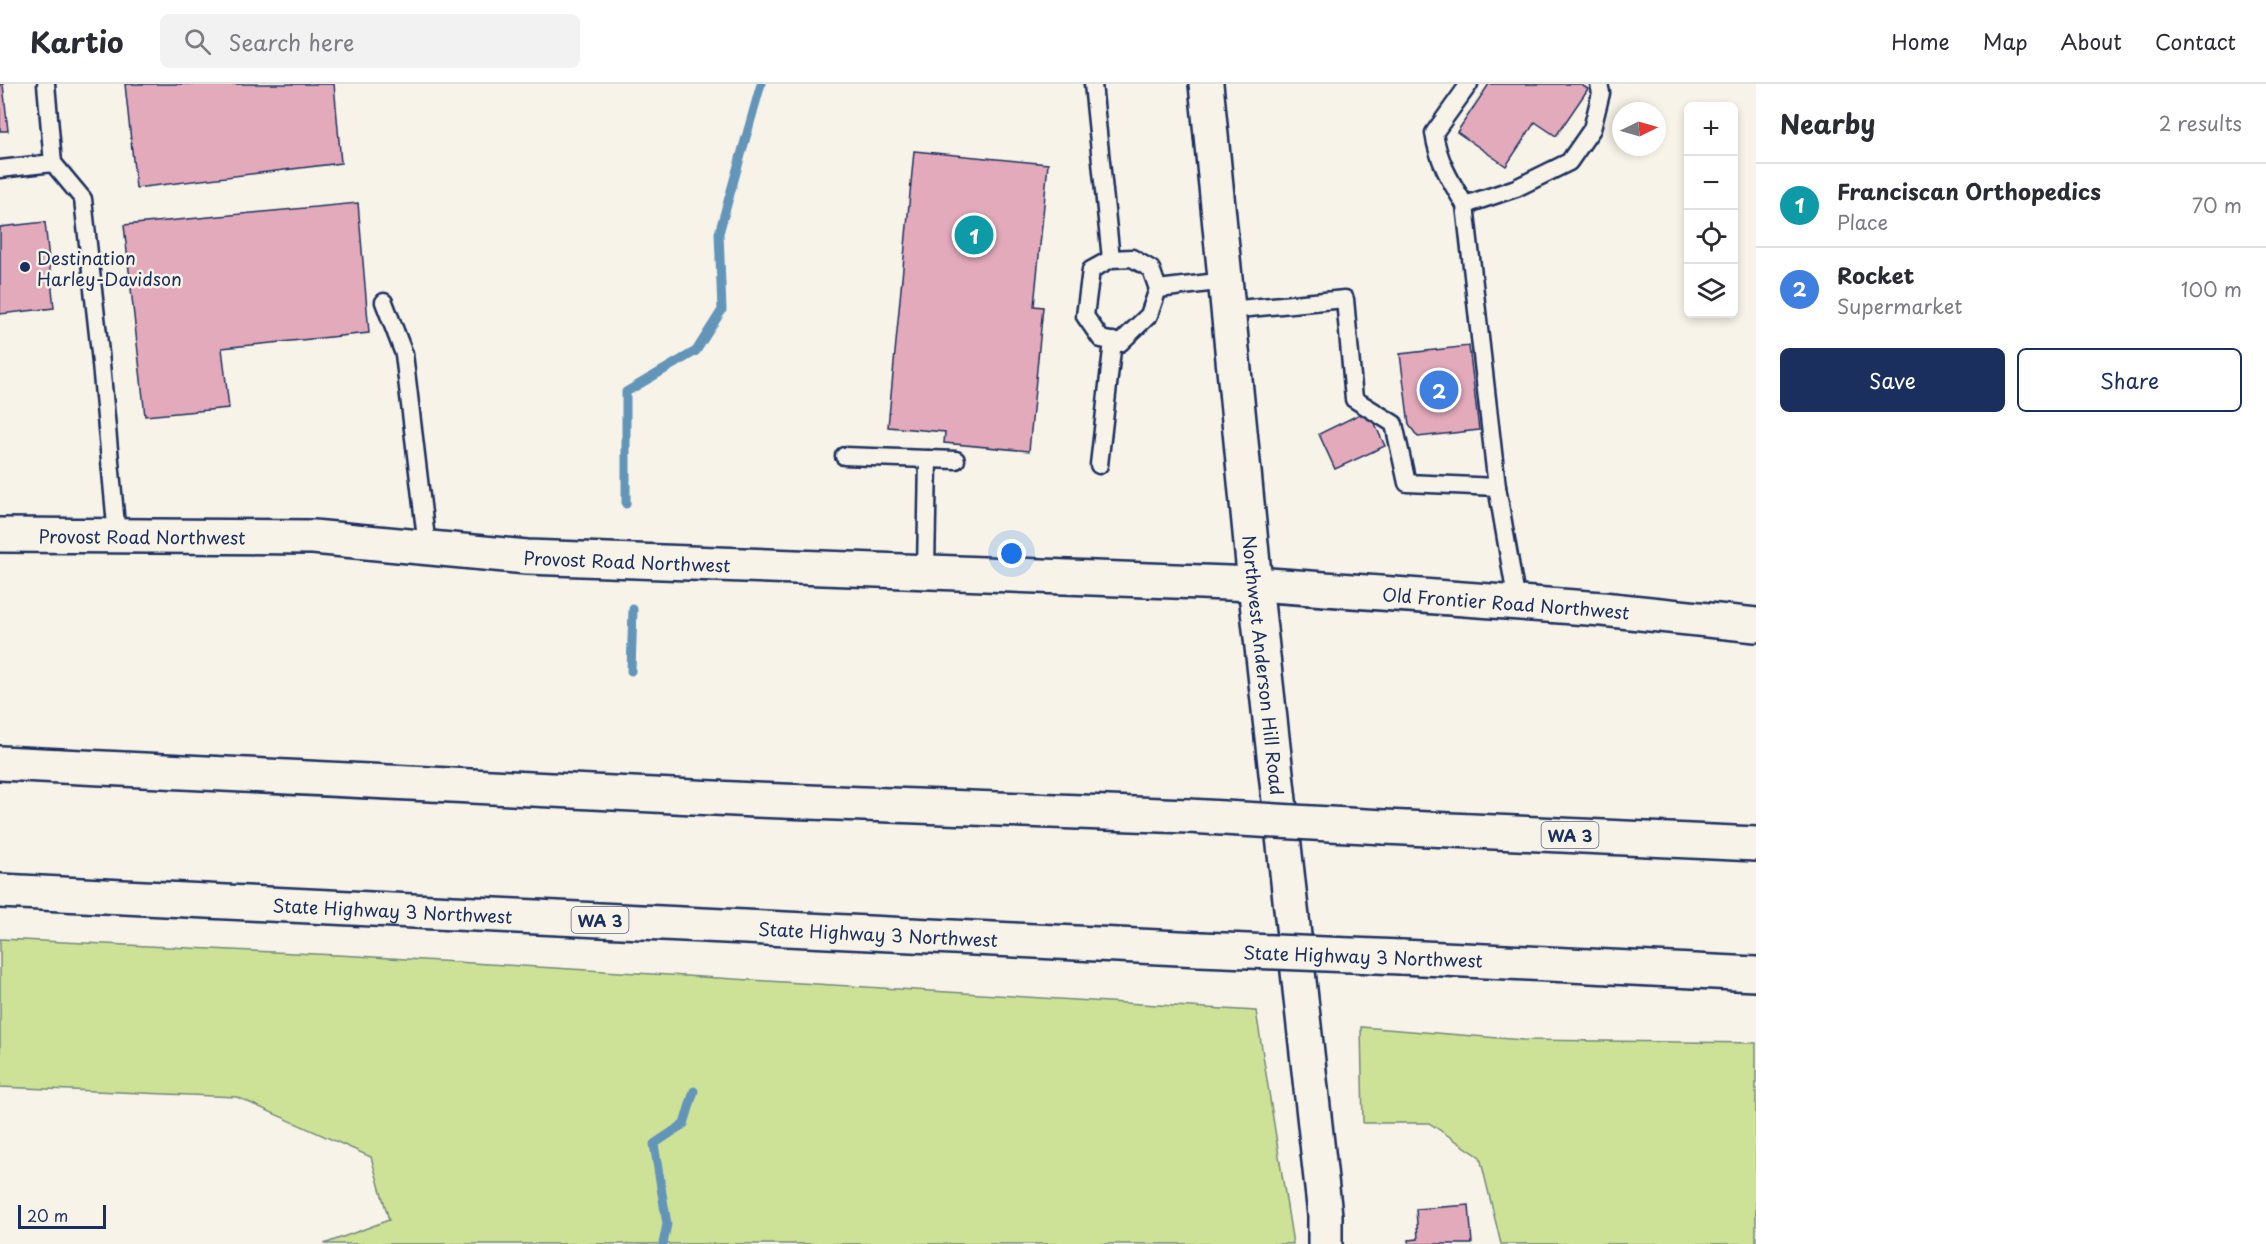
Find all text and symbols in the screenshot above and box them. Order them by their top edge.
search box [160,14,580,68]
text: Kartio [30,20,124,63]
icon: search [181,25,214,58]
text: Search here [229,25,354,58]
text: Home [1891,25,1950,57]
text: Map [1983,25,2028,57]
text: About [2061,25,2122,57]
text: Contact [2155,25,2236,57]
north arrow [1612,102,1666,156]
map controls [1684,102,1738,318]
button: + [1684,102,1738,156]
text: Nearby [1780,104,1875,143]
text: 2 results [2159,108,2242,138]
button: − [1684,156,1738,210]
text: Franciscan Orthopedics [1837,174,2101,207]
text: 1 [1795,190,1804,220]
text: 70 m [2192,190,2242,220]
text: Place [1837,207,1888,237]
button: locate [1684,210,1738,264]
pin: 1 [954,212,994,258]
place label: Destination Harley-Davidson [37,244,182,292]
text: Rocket [1837,258,1914,291]
marker: Destination Harley-Davidson [18,260,32,274]
button: layers [1684,264,1738,318]
text: 2 [1792,274,1807,304]
text: 100 m [2181,274,2242,304]
text: Supermarket [1837,291,1963,321]
button: Save [1780,348,2005,412]
button: Share [2017,348,2242,412]
pin: 2 [1420,368,1458,412]
street label: Provost Road Northwest [38,522,246,550]
street label: Northwest Anderson Hill Road [1237,534,1292,796]
your location [997,539,1026,568]
street label: Provost Road Northwest [523,543,731,578]
street label: Old Frontier Road Northwest [1381,580,1631,625]
road number: WA 3 [1542,822,1598,848]
street label: State Highway 3 Northwest [272,891,513,929]
road number: WA 3 [572,907,628,933]
street label: State Highway 3 Northwest [758,914,998,953]
street label: State Highway 3 Northwest [1243,938,1483,974]
scale bar [18,1202,106,1230]
text: 20 m [27,1203,68,1227]

